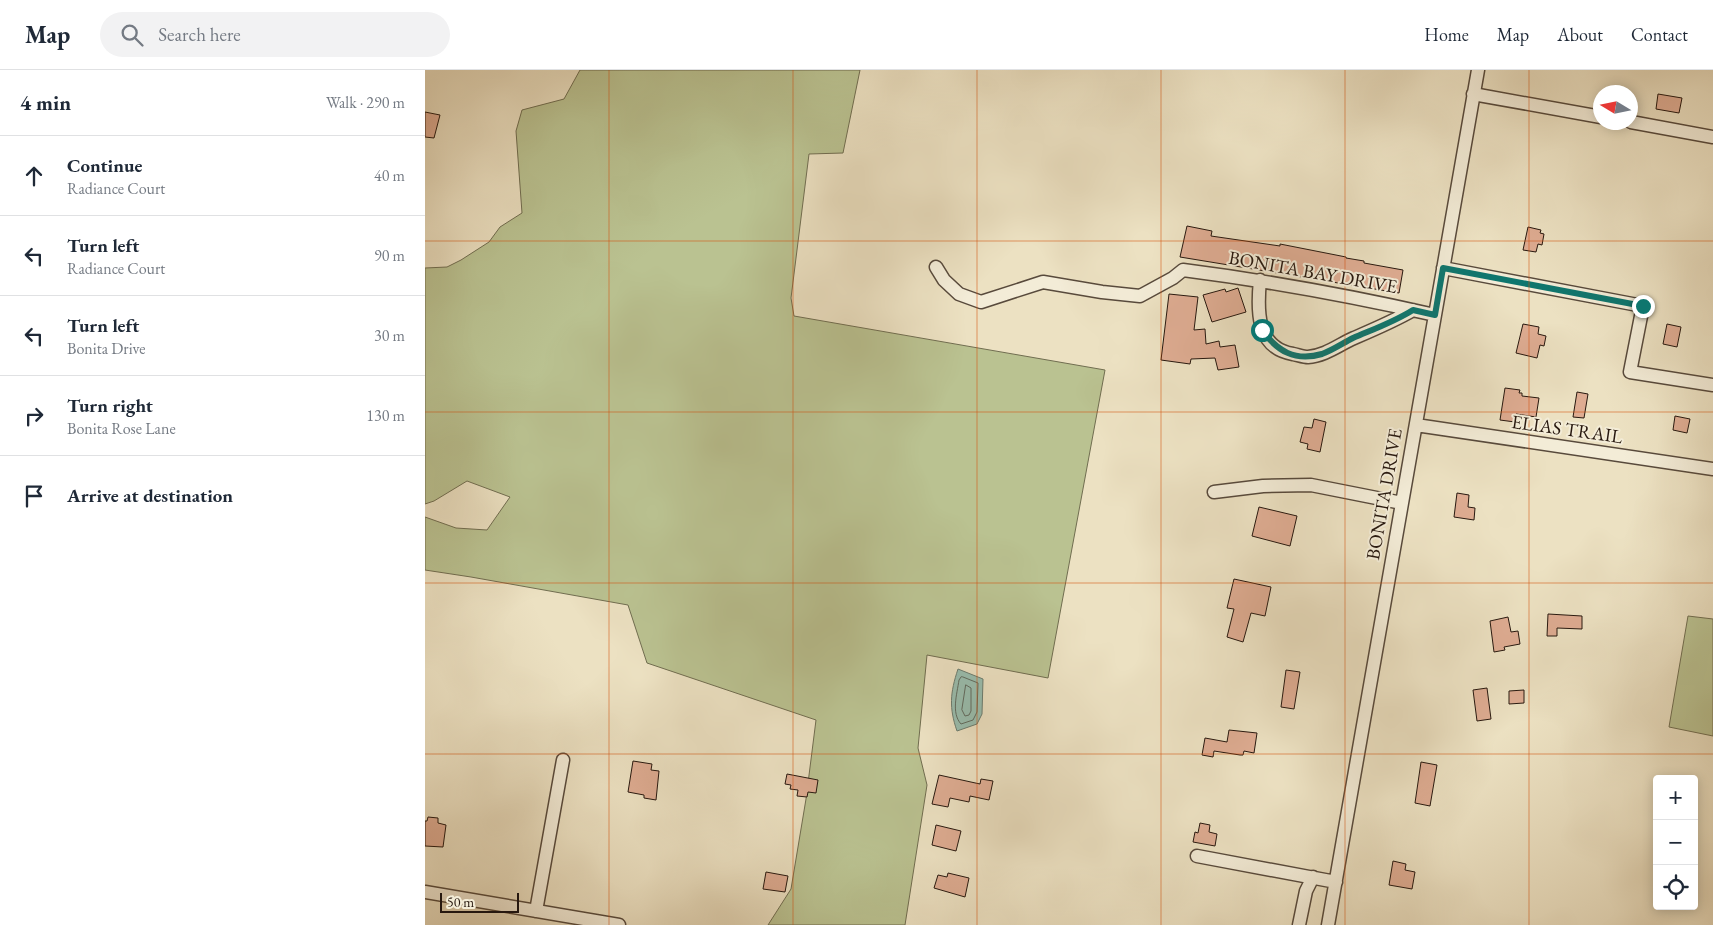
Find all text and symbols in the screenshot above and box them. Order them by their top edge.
search box [100,12,450,57]
text: Map [25,19,70,50]
icon: search [118,21,146,49]
text: Search here [158,22,241,47]
text: Home [1424,23,1469,46]
text: Map [1497,23,1529,46]
text: About [1557,23,1603,46]
text: Contact [1631,23,1688,46]
north arrow [1593,85,1638,130]
text: 4 min [20,89,71,116]
text: Walk · 290 m [326,92,405,113]
text: Continue [67,153,142,178]
icon: ahead [20,162,48,190]
text: 40 m [374,165,405,186]
text: Radiance Court [67,178,165,199]
text: Turn left [67,233,139,258]
icon: left [20,242,48,270]
text: 90 m [374,245,405,266]
street label: BONITA BAY DRIVE [1227,245,1399,299]
text: Radiance Court [67,258,165,279]
route end [1632,295,1655,318]
text: Turn left [67,313,139,338]
route start [1251,319,1274,342]
icon: left [20,322,48,350]
text: 30 m [374,325,405,346]
text: Bonita Drive [67,338,145,359]
text: Turn right [67,393,153,418]
icon: right [20,402,48,430]
text: 130 m [366,405,405,426]
street label: ELIAS TRAIL [1510,409,1624,449]
text: Bonita Rose Lane [67,418,176,439]
street label: BONITA DRIVE [1360,426,1408,562]
icon: arrive [20,482,48,510]
text: Arrive at destination [67,483,233,508]
map controls [1653,775,1698,910]
button: + [1653,775,1698,820]
button: − [1653,820,1698,865]
button: locate [1653,865,1698,910]
scale bar [440,890,519,913]
text: 50 m [447,893,474,911]

